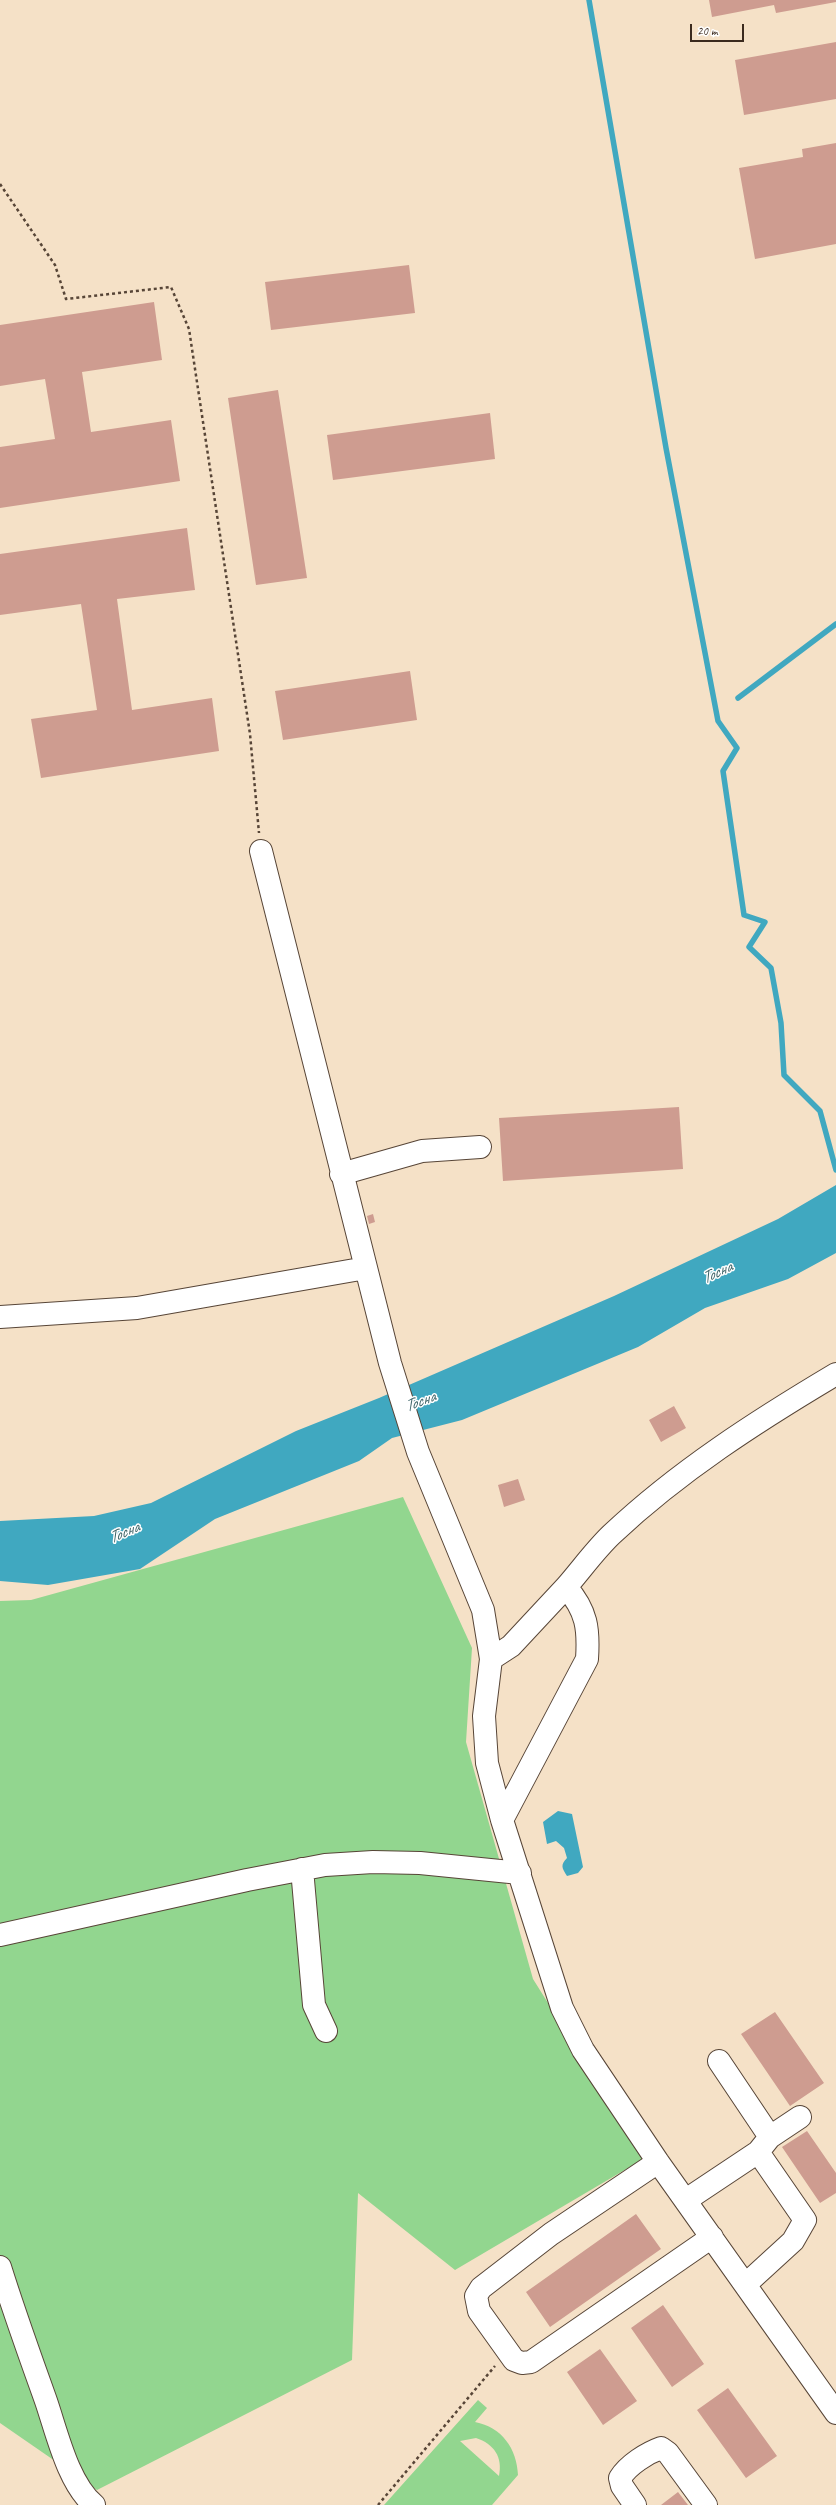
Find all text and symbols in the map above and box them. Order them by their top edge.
scale bar [692,16,746,42]
text: 20 m [697,23,717,39]
water label: Тосна [698,1257,736,1289]
water label: Тосна [402,1387,438,1417]
water label: Тосна [105,1517,143,1549]

